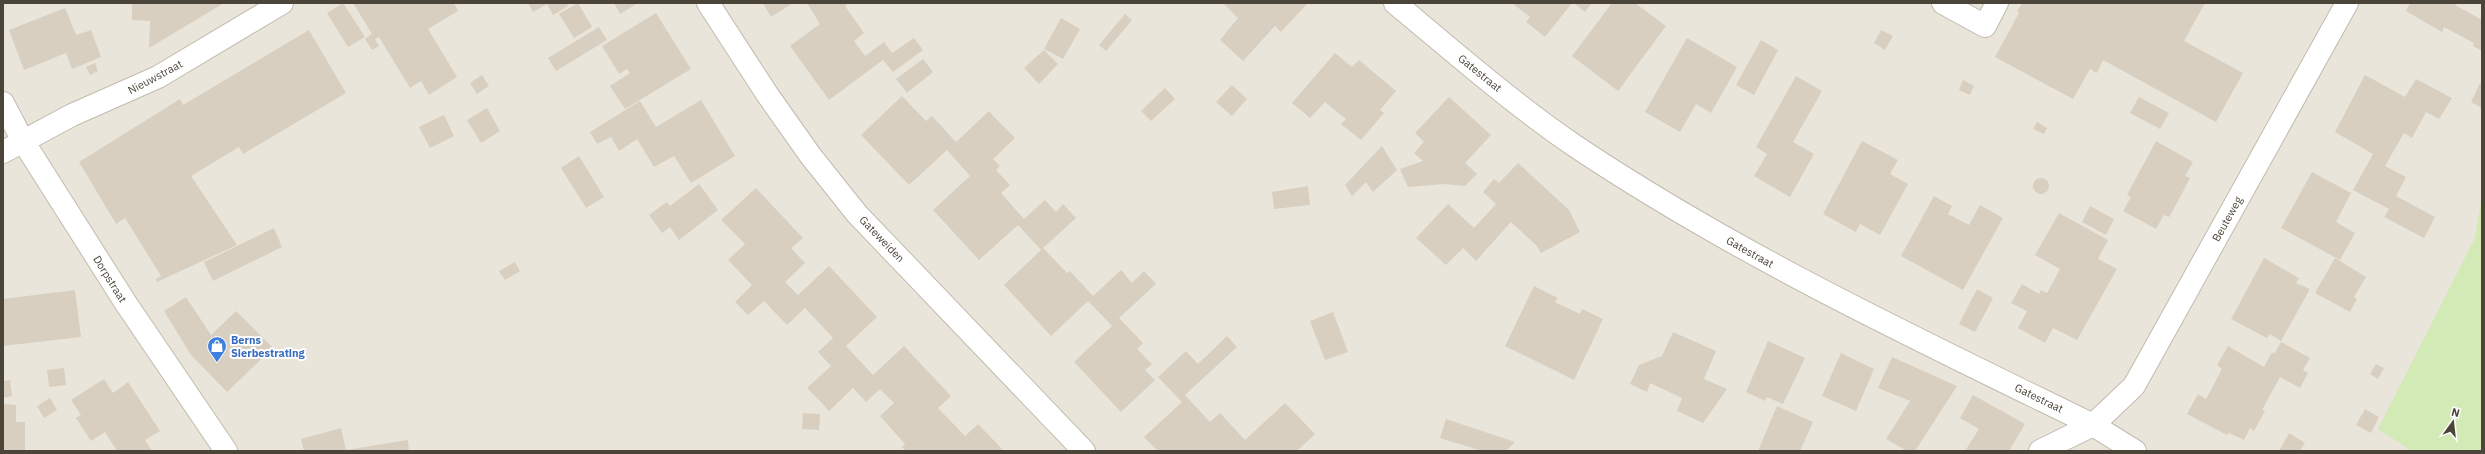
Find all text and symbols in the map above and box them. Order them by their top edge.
street label: Gatestraat [1455,51,1505,95]
street label: Nieuwstraat [125,57,185,97]
street label: Beuteweg [2209,194,2245,244]
street label: Gateweiden [856,213,908,265]
street label: Gatestraat [1724,233,1776,271]
street label: Dorpstraat [90,253,130,305]
place label: Berns Sierbestrating [231,333,306,360]
shop icon: Berns Sierbestrating [206,335,228,363]
street label: Gatestraat [2013,380,2066,416]
north arrow [2433,402,2473,442]
text: N [2450,405,2461,420]

